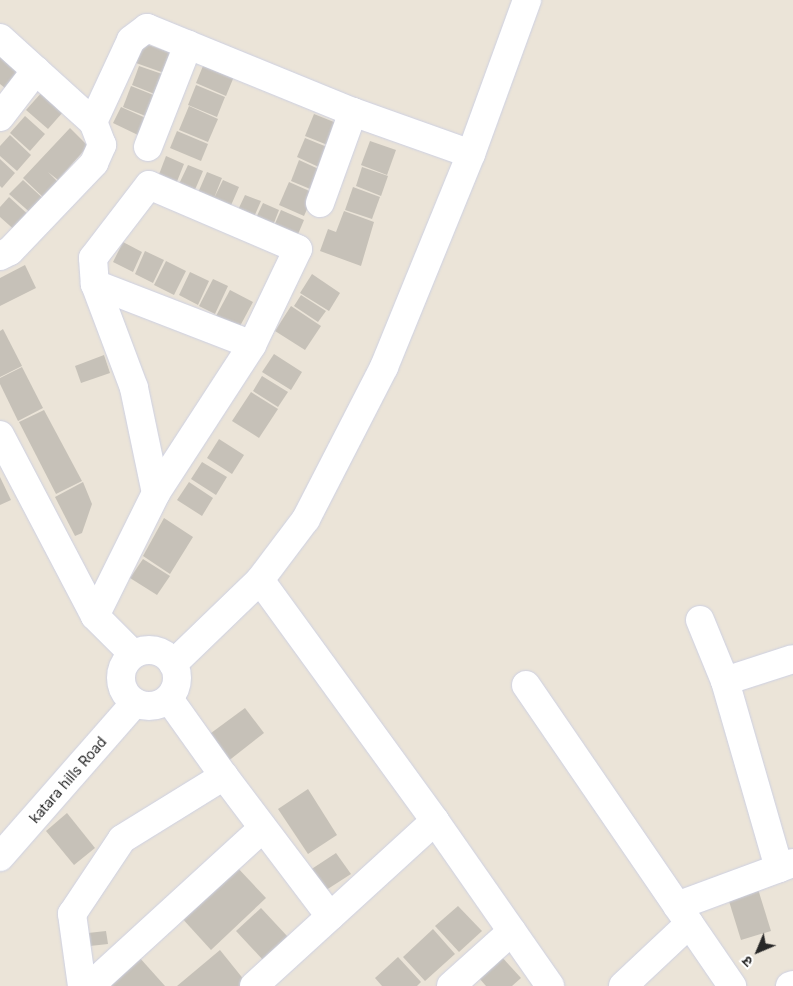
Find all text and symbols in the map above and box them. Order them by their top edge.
street label: katara hills Road [26,733,110,827]
north arrow [733,926,783,976]
text: उ [738,953,756,971]

